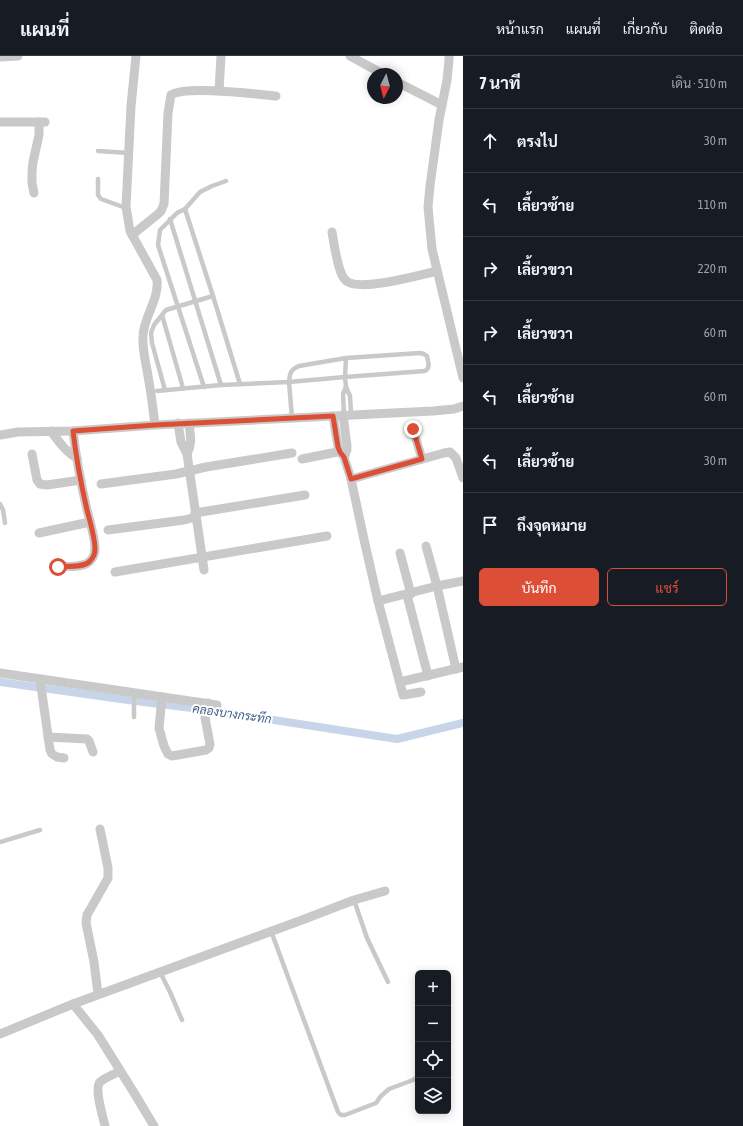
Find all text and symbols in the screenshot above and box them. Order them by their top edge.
text: แผนที่ [20,18,69,40]
text: หน้าแรก [496,21,544,37]
text: แผนที่ [566,21,601,37]
text: เกี่ยวกับ [623,21,667,37]
text: ติดต่อ [689,21,723,37]
north arrow [367,68,403,104]
text: 7 นาที [479,73,521,93]
text: เดิน · 510 m [671,76,727,91]
icon: ahead [479,130,501,152]
text: ตรงไป [517,133,558,150]
text: 30 m [704,133,727,148]
icon: left [479,194,501,216]
text: เลี้ยวซ้าย [517,197,574,214]
text: 110 m [698,197,727,212]
icon: right [479,258,501,280]
text: เลี้ยวขวา [517,261,573,278]
text: 220 m [698,261,727,276]
icon: right [479,322,501,344]
text: เลี้ยวขวา [517,325,573,342]
text: 60 m [704,325,727,340]
icon: left [479,386,501,408]
text: เลี้ยวซ้าย [517,389,574,406]
text: 60 m [704,389,727,404]
route end [404,420,422,438]
icon: left [479,450,501,472]
text: เลี้ยวซ้าย [517,453,574,470]
text: 30 m [704,453,727,468]
icon: arrive [479,514,501,536]
text: ถึงจุดหมาย [517,517,587,534]
route start [49,558,67,576]
button: บันทึก [479,568,599,606]
button: แชร์ [607,568,727,606]
water label: คลองบางกระทึก [192,702,272,726]
map controls [415,970,451,1114]
button: + [415,970,451,1006]
button: − [415,1006,451,1042]
button: locate [415,1042,451,1078]
button: layers [415,1078,451,1114]

